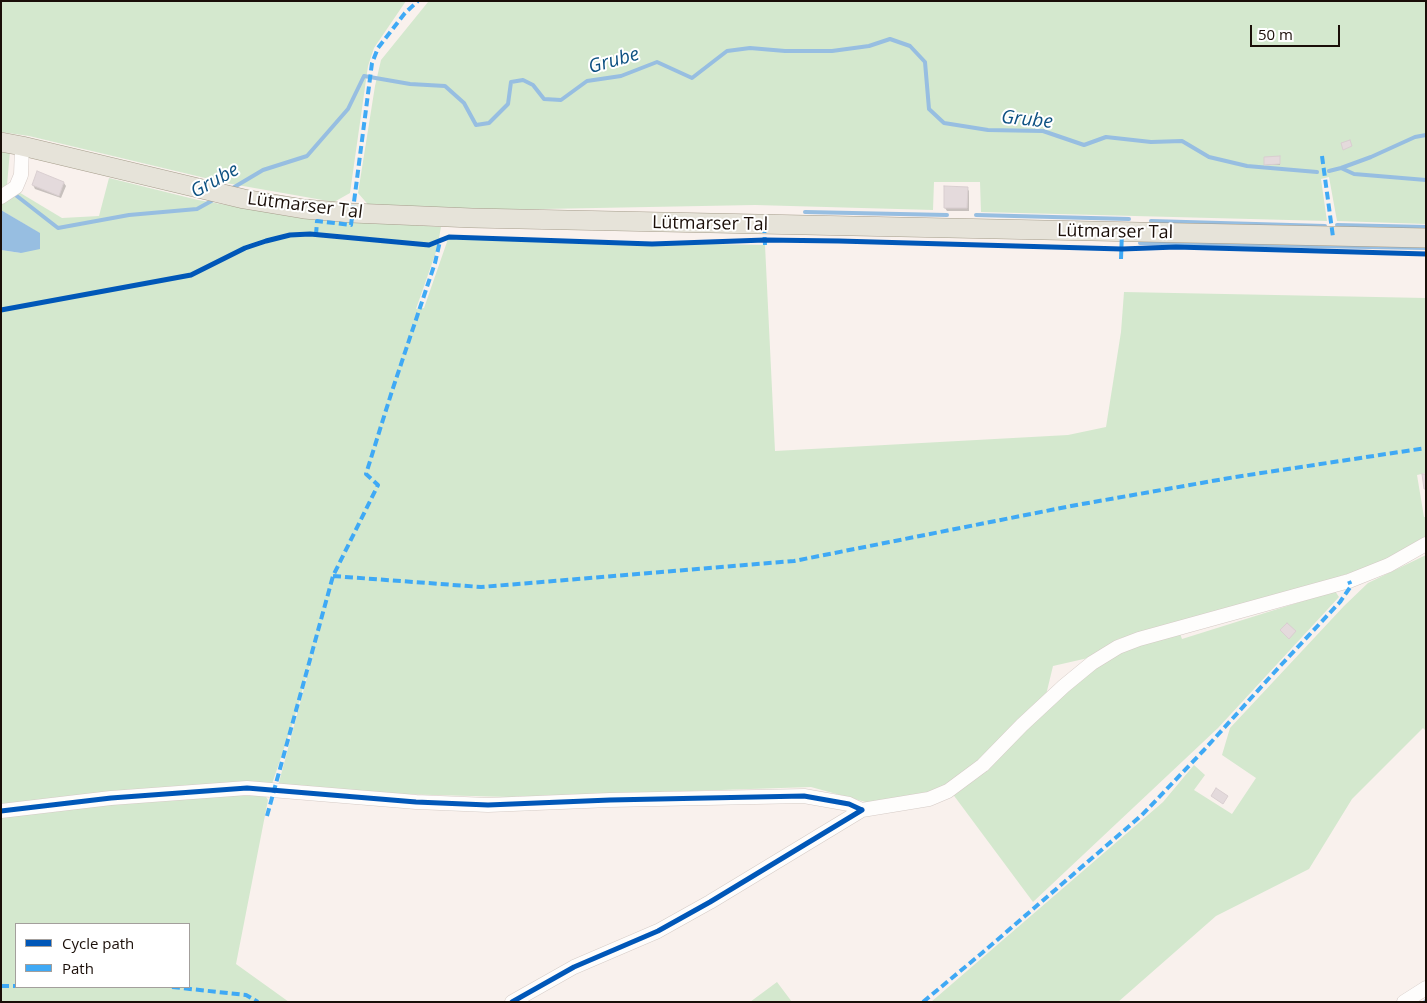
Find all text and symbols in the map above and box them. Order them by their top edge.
scale bar [1252,15,1342,47]
text: 50 m [1258,24,1293,44]
water label: Grube [586,43,642,79]
water label: Grube [1000,106,1054,134]
water label: Grube [187,158,243,204]
street label: Lütmarser Tal [246,188,364,224]
street label: Lütmarser Tal [652,212,768,236]
street label: Lütmarser Tal [1057,220,1173,244]
legend [15,923,190,988]
text: Cycle path [62,933,134,953]
text: Path [62,958,94,978]

